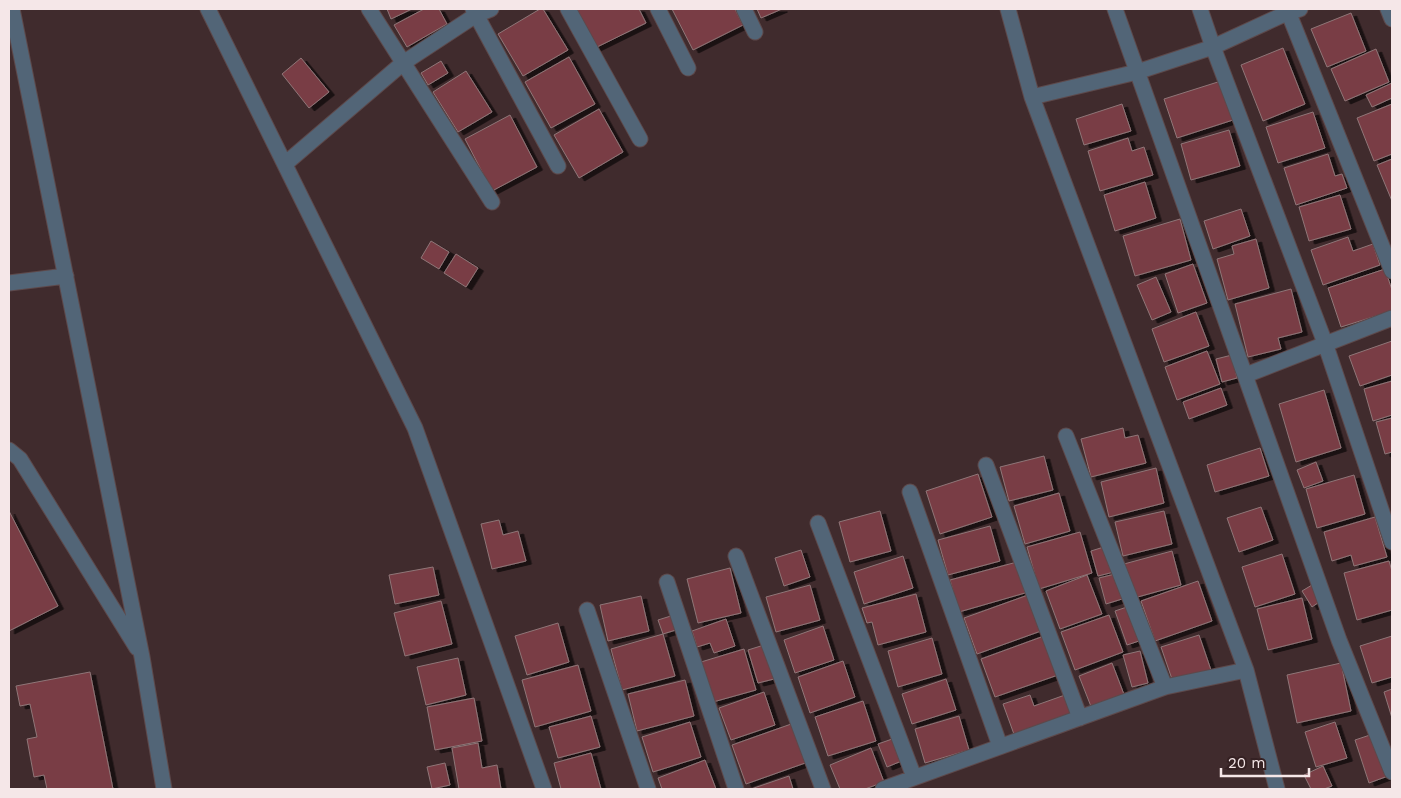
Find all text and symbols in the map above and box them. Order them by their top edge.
scale bar [1221,746,1308,778]
text: 20 m [1228,754,1266,772]

